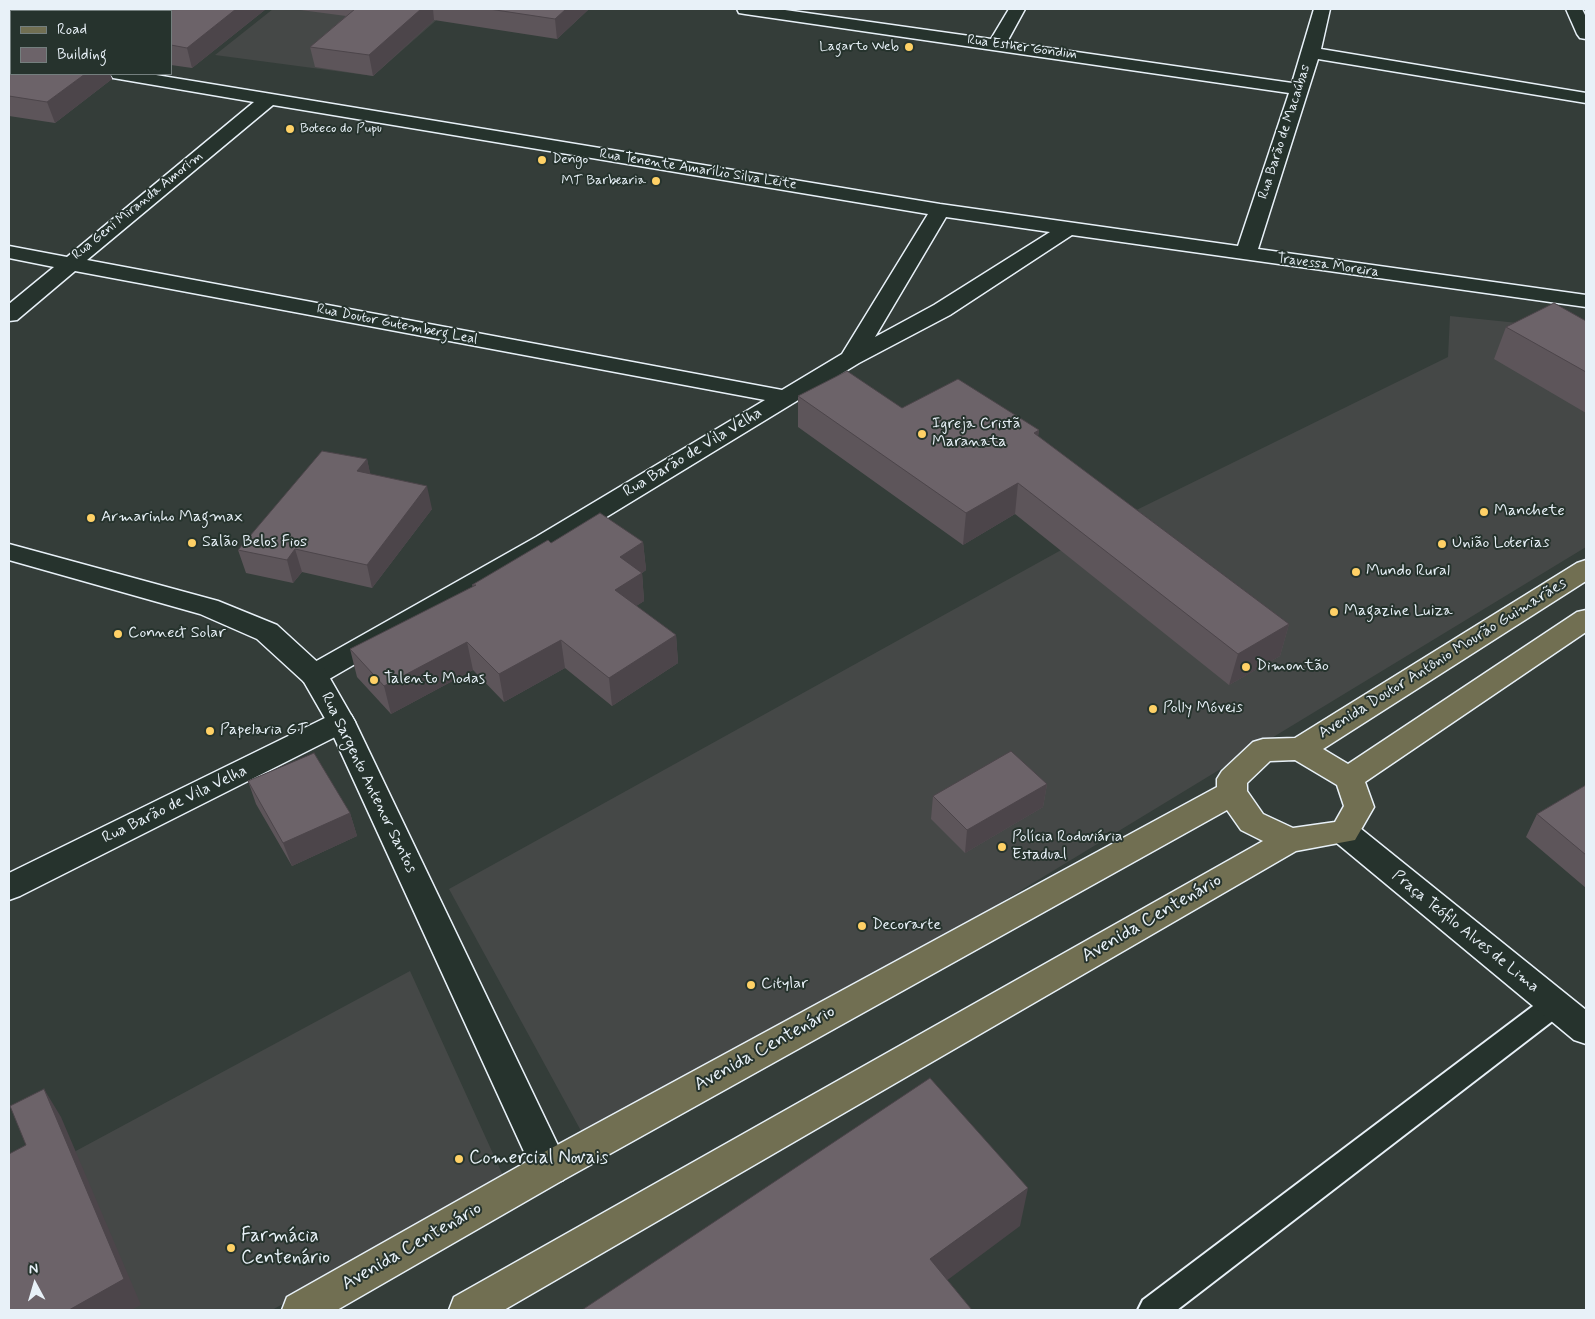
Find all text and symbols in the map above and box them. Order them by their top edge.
legend [10,10,172,75]
text: Road [57,20,87,40]
street label: Rua Esther Gondim [966,32,1078,64]
place label: Lagarto Web [819,39,899,55]
marker: Lagarto Web [903,41,915,53]
text: Building [57,45,107,65]
street label: Rua Barão de Macaúbas [1255,63,1315,201]
place label: Boteco do Pupu [300,121,382,137]
marker: Boteco do Pupu [284,123,296,135]
street label: Rua Tenente Amarílio Silva Leite [598,146,798,194]
street label: Rua Geni Miranda Amorim [69,148,207,264]
place label: Dengo [552,152,588,168]
marker: Dengo [536,154,548,166]
place label: MT Barbearia [561,173,646,189]
marker: MT Barbearia [650,175,662,187]
street label: Travessa Moreira [1276,251,1380,281]
street label: Rua Doutor Gutemberg Leal [315,301,479,349]
street label: Rua Barão de Vila Velha [620,404,766,502]
place label: Igreja Cristã Maranata [932,415,1021,453]
marker: Igreja Cristã Maranata [916,428,928,440]
place label: Manchete [1494,502,1565,522]
marker: Manchete [1478,506,1490,518]
place label: Armarinho Magmax [101,508,243,528]
marker: Armarinho Magmax [85,512,97,524]
place label: Salão Belos Fios [202,533,307,553]
place label: União Loterias [1452,534,1550,554]
marker: Salão Belos Fios [186,537,198,549]
marker: União Loterias [1436,538,1448,550]
place label: Mundo Rural [1366,562,1450,582]
marker: Mundo Rural [1350,566,1362,578]
street label: Avenida Doutor Antônio Mourão Guimarães [1315,574,1571,744]
place label: Magazine Luiza [1344,602,1453,622]
marker: Magazine Luiza [1328,606,1340,618]
place label: Connect Solar [128,624,226,644]
marker: Connect Solar [112,628,124,640]
place label: Dimontão [1256,657,1329,677]
marker: Dimontão [1240,661,1252,673]
place label: Talento Modas [384,670,485,690]
marker: Talento Modas [368,674,380,686]
street label: Rua Sargento Antenor Santos [316,690,420,876]
place label: Polly Móveis [1163,699,1243,719]
marker: Polly Móveis [1147,703,1159,715]
place label: Papelaria GT [220,721,308,741]
marker: Papelaria GT [204,725,216,737]
street label: Rua Barão de Vila Velha [99,762,251,848]
place label: Polícia Rodoviária Estadual [1012,828,1123,866]
marker: Polícia Rodoviária Estadual [996,841,1008,853]
street label: Praça Teófilo Alves de Lima [1388,867,1542,997]
street label: Avenida Centenário [1078,870,1226,968]
place label: Decorarte [872,916,941,936]
marker: Decorarte [856,920,868,932]
place label: Citylar [761,975,808,995]
marker: Citylar [745,979,757,991]
street label: Avenida Centenário [690,1001,840,1097]
place label: Comercial Novais [469,1148,608,1170]
marker: Comercial Novais [453,1153,465,1165]
street label: Avenida Centenário [338,1198,486,1296]
place label: Farmácia Centenário [241,1226,330,1270]
marker: Farmácia Centenário [225,1242,237,1254]
north arrow [10,1259,60,1309]
text: N [28,1260,39,1279]

